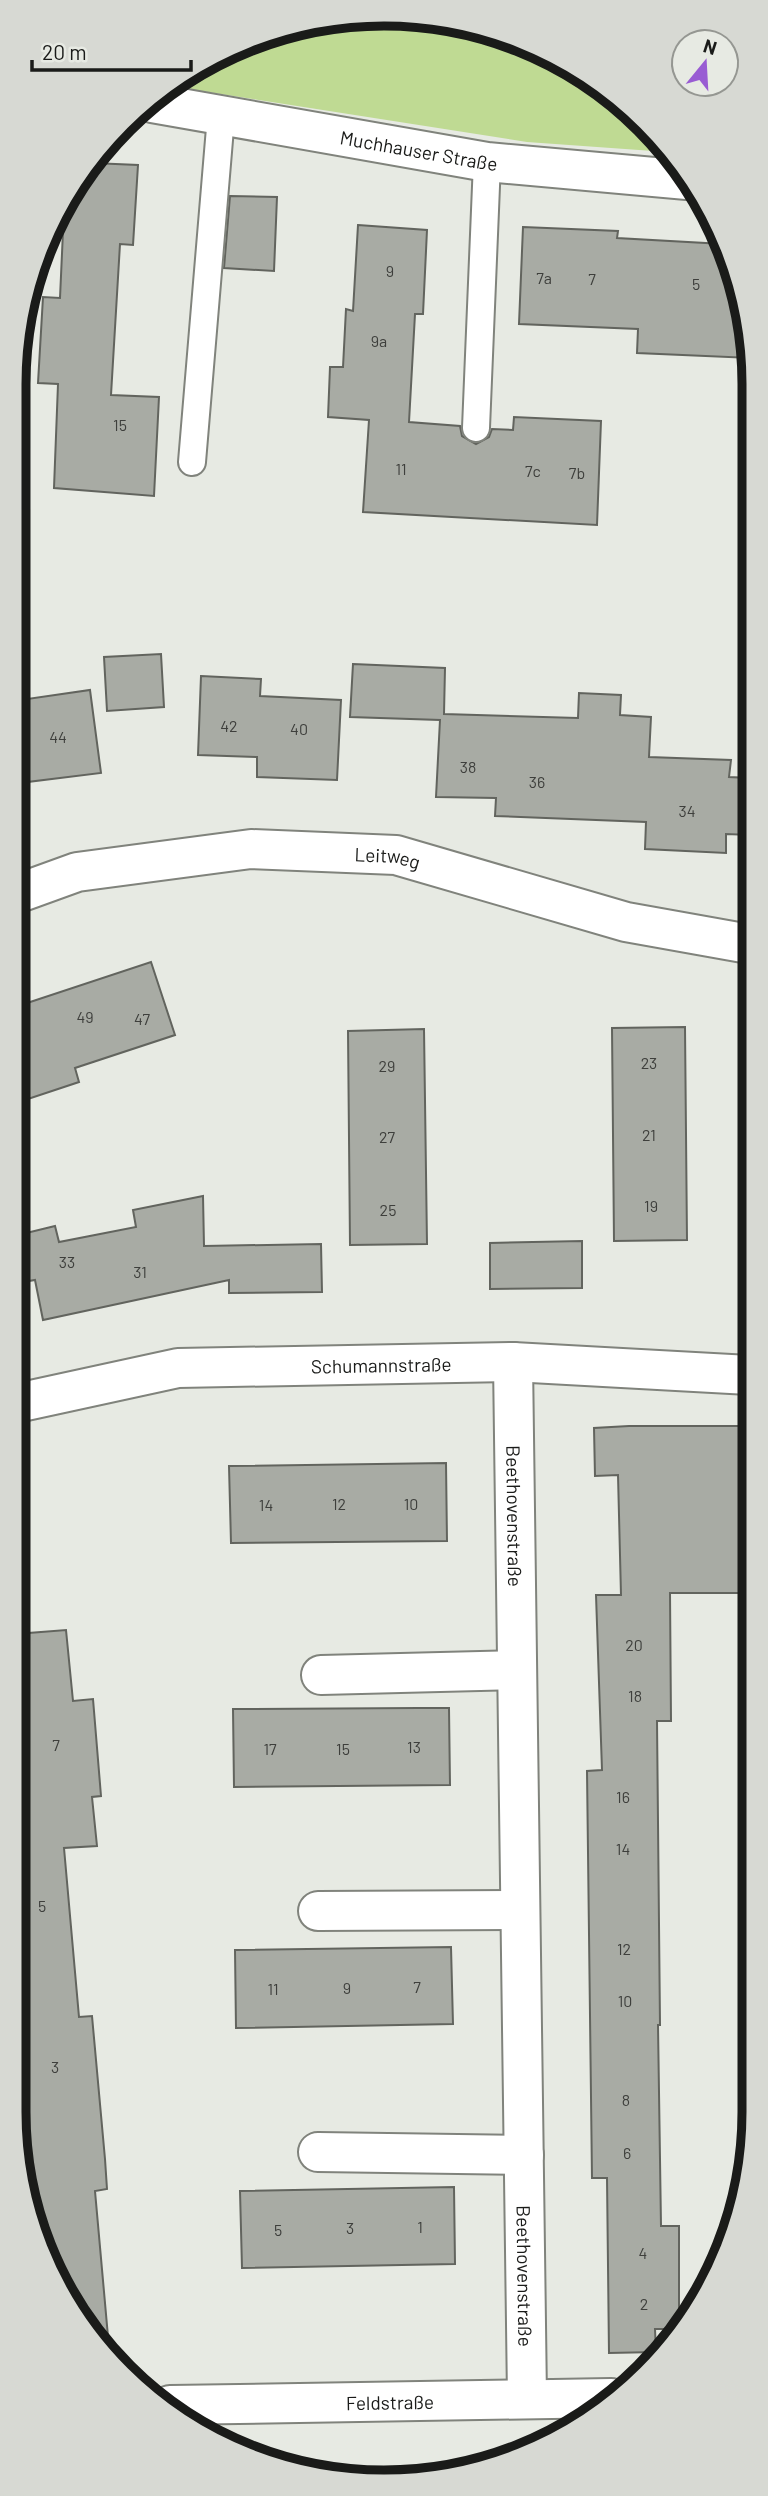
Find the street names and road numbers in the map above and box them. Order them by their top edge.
street label: Muchhauser Straße [338,125,499,174]
street label: Leitweg [354,842,423,873]
street label: Schumannstraße [311,1352,452,1377]
street label: Beethovenstraße [503,1445,528,1587]
street label: Beethovenstraße [513,2205,538,2347]
street label: Feldstraße [346,2389,434,2414]

